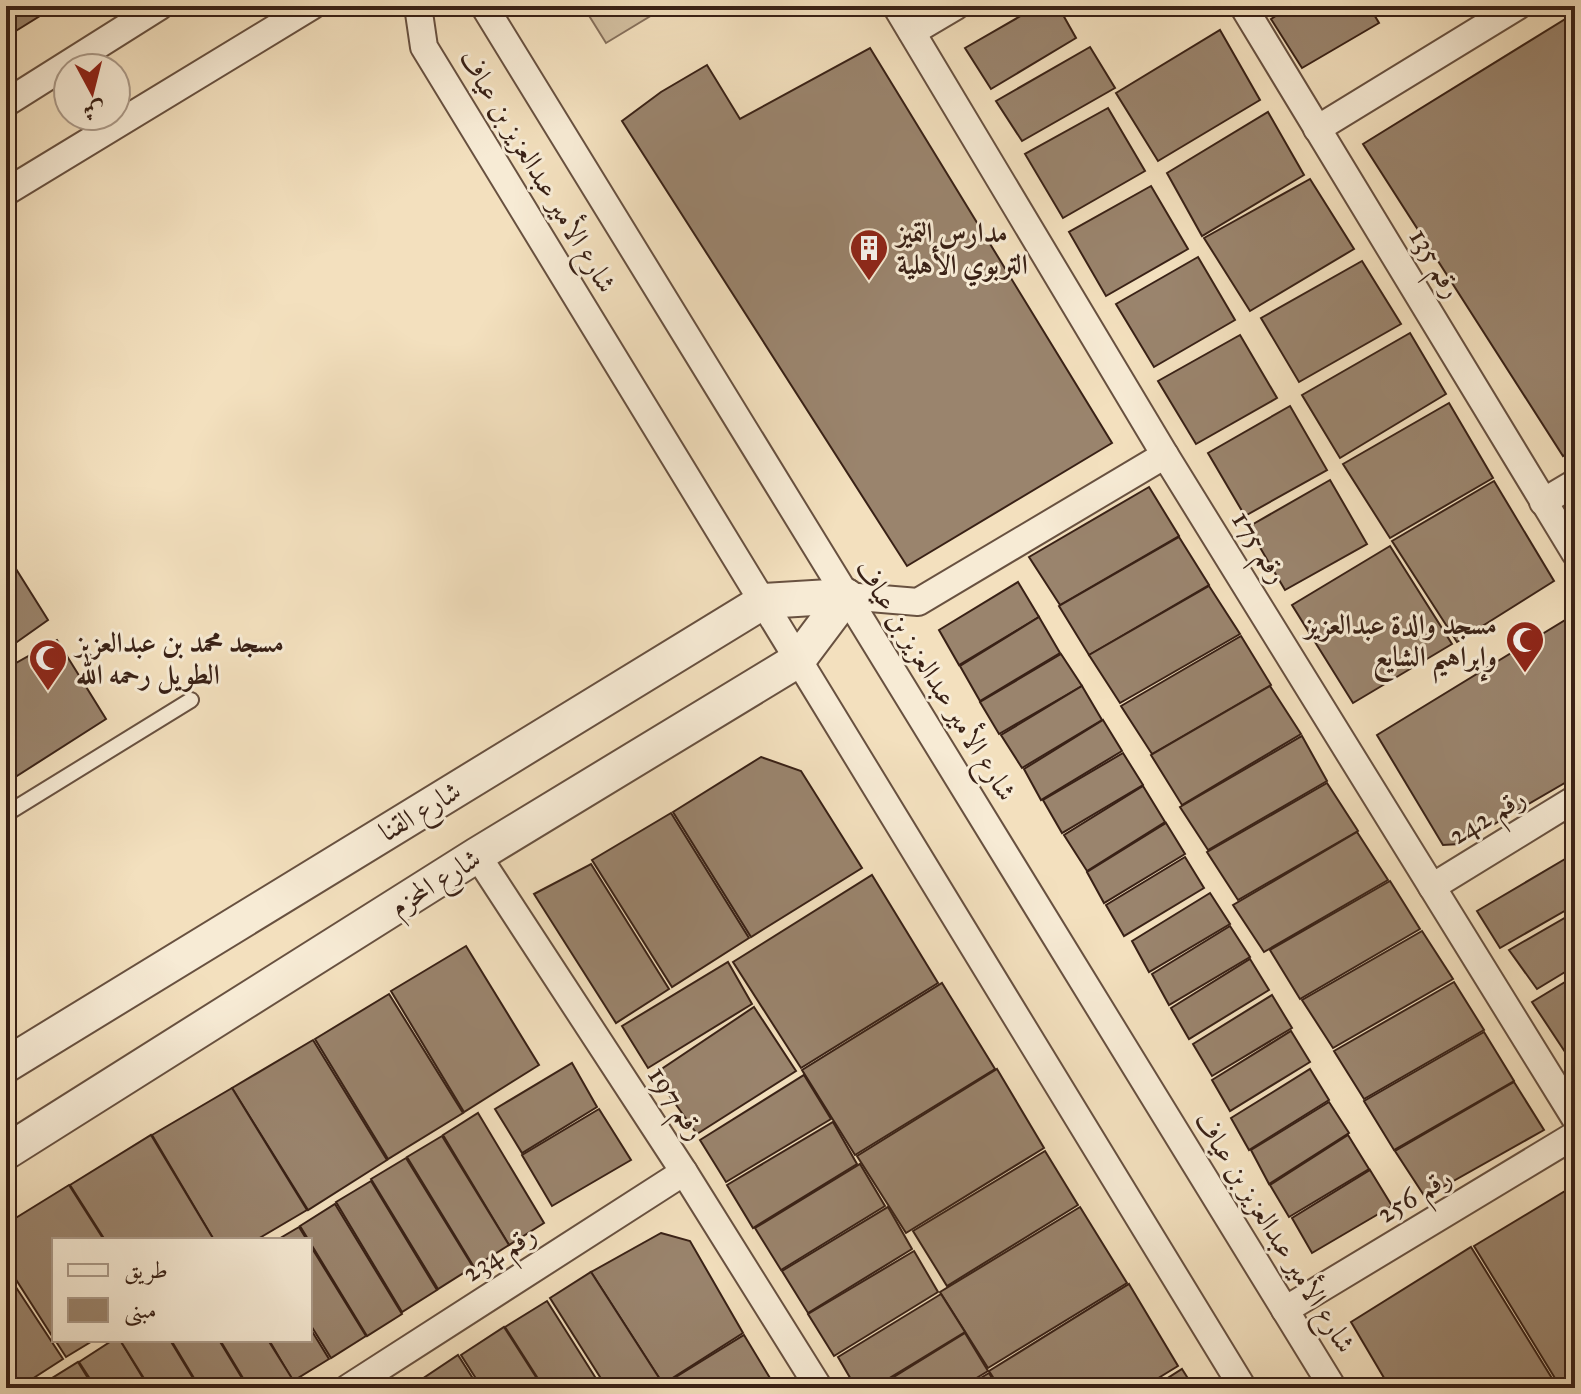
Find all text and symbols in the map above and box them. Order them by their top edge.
street label: شارع الأمير عبدالعزيز بن عياف [446,42,625,302]
north arrow [52,52,132,132]
text: ش [82,97,107,126]
place label: مدارس التميز التربوي الأهلية [894,215,1028,287]
street label: رقم 135 [1394,222,1470,309]
building icon: مدارس التميز التربوي الأهلية [848,227,890,282]
street label: رقم 175 [1217,504,1296,595]
street label: شارع الأمير عبدالعزيز بن عياف [842,552,1025,810]
place label: مسجد والدة عبدالعزيز وإبراهيم الشايع [1302,607,1497,684]
mosque icon: مسجد والدة عبدالعزيز وإبراهيم الشايع [1504,619,1546,674]
place label: مسجد محمد بن عبدالعزيز الطويل رحمه الله [73,625,284,694]
mosque icon: مسجد محمد بن عبدالعزيز الطويل رحمه الله [27,637,69,692]
street label: شارع القنا [373,773,470,854]
street label: رقم 242 [1442,780,1536,860]
street label: شارع المحزم [383,840,491,929]
street label: رقم 197 [633,1060,714,1151]
street label: شارع الأمير عبدالعزيز بن عياف [1181,1104,1364,1362]
street label: رقم 256 [1370,1159,1462,1239]
street label: رقم 234 [456,1216,547,1297]
legend [52,1238,312,1342]
text: طريق [124,1255,168,1285]
text: مبنى [124,1295,157,1327]

